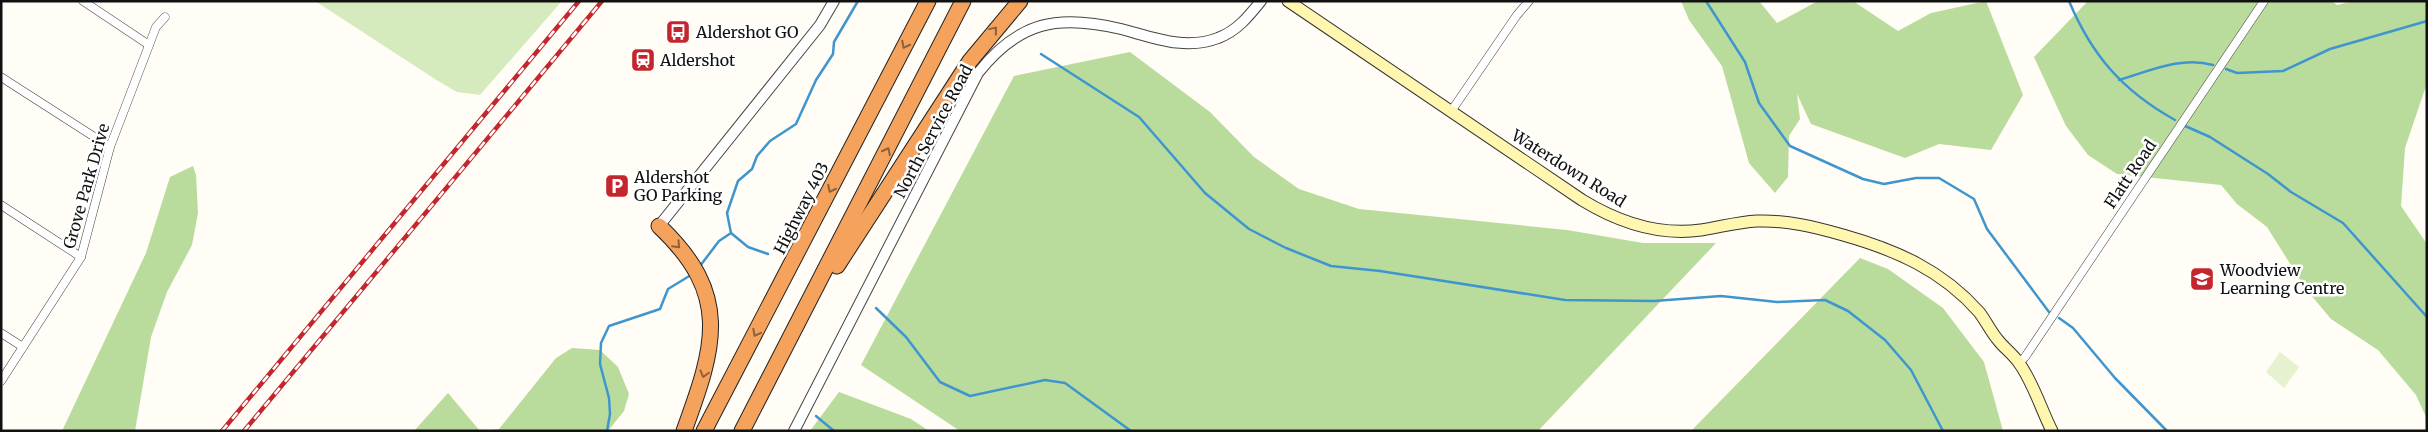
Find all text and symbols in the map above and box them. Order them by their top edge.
bus stop icon: Aldershot GO [665,19,691,45]
place label: Aldershot GO [695,22,799,42]
one-way arrow [988,27,997,36]
one-way arrow [901,39,911,48]
station icon: Aldershot [630,47,656,73]
place label: Aldershot [659,50,736,70]
street label: North Service Road [889,61,977,201]
street label: Grove Park Drive [59,121,113,251]
street label: Waterdown Road [1507,124,1630,211]
street label: Flatt Road [2100,136,2160,212]
one-way arrow [881,147,891,156]
street label: Highway 403 [769,159,833,257]
place label: Aldershot GO Parking [633,167,723,205]
parking icon: Aldershot GO Parking [604,173,630,199]
one-way arrow [827,184,837,193]
one-way arrow [671,240,680,249]
place label: Woodview Learning Centre [2219,260,2344,298]
school or university icon: Woodview Learning Centre [2189,266,2215,292]
one-way arrow [752,328,762,337]
one-way arrow [699,370,710,378]

